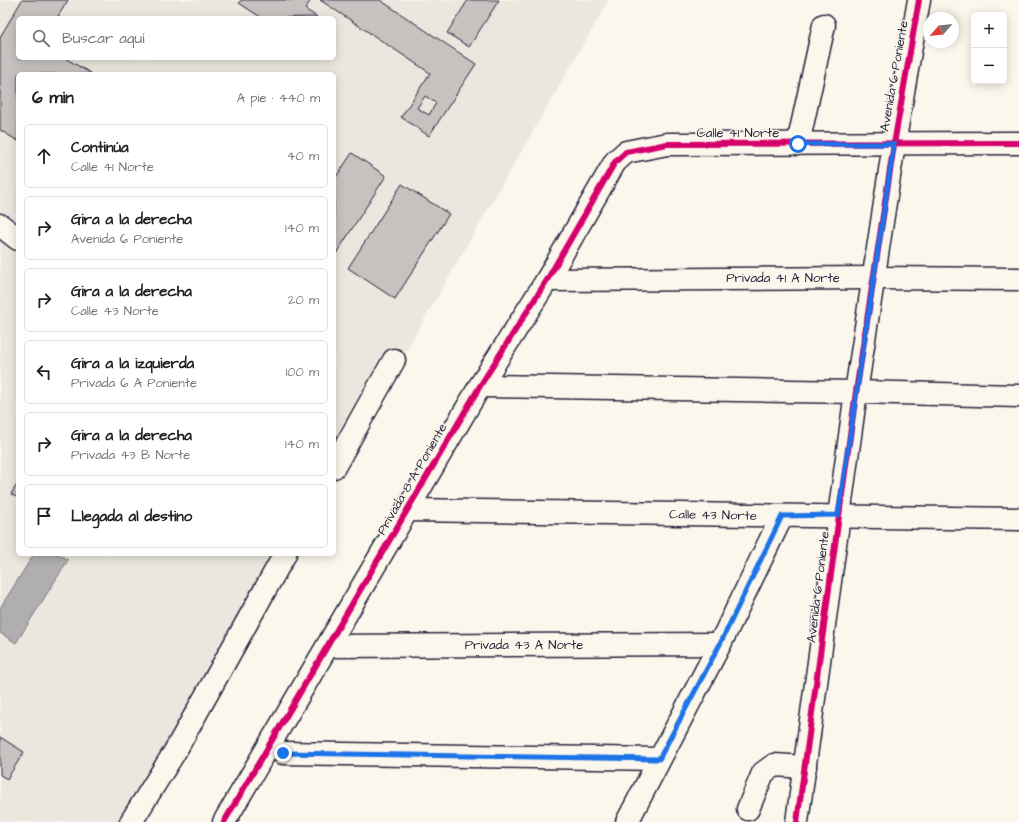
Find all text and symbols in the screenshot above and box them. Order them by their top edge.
north arrow [923,12,959,48]
map controls [971,12,1007,84]
button: + [971,12,1007,48]
search box [16,16,336,60]
street label: Avenida 6 Poniente [875,19,913,133]
icon: search [30,27,52,49]
text: Buscar aquí [62,28,144,49]
button: − [971,48,1007,84]
text: 6 min [32,86,74,110]
text: A pie · 440 m [237,89,320,107]
street label: Calle 41 Norte [697,124,779,142]
route start [789,135,807,153]
text: Continúa [71,137,129,158]
icon: ahead [33,145,55,167]
text: 40 m [287,147,319,165]
text: Calle 41 Norte [71,158,154,176]
text: Gira a la derecha [71,209,192,230]
icon: right [33,217,55,239]
text: 140 m [285,219,319,237]
text: Avenida 6 Poniente [71,230,183,248]
street label: Privada 41 A Norte [726,269,840,287]
text: Gira a la derecha [71,281,192,302]
icon: right [33,289,55,311]
text: 20 m [288,291,319,309]
text: Calle 43 Norte [71,302,159,320]
text: Gira a la izquierda [71,353,194,374]
icon: left [33,361,55,383]
text: 100 m [286,363,319,381]
text: Privada 6 A Poniente [71,374,197,392]
street label: Privada 8 A Poniente [373,420,451,538]
text: Gira a la derecha [71,425,192,446]
icon: right [33,433,55,455]
text: 140 m [285,435,319,453]
text: Privada 43 B Norte [71,446,190,464]
icon: arrive [33,505,55,527]
street label: Calle 43 Norte [669,505,757,525]
text: Llegada al destino [71,506,192,527]
street label: Avenida 6 Poniente [802,530,834,644]
street label: Privada 43 A Norte [465,636,583,654]
route end [274,744,292,762]

